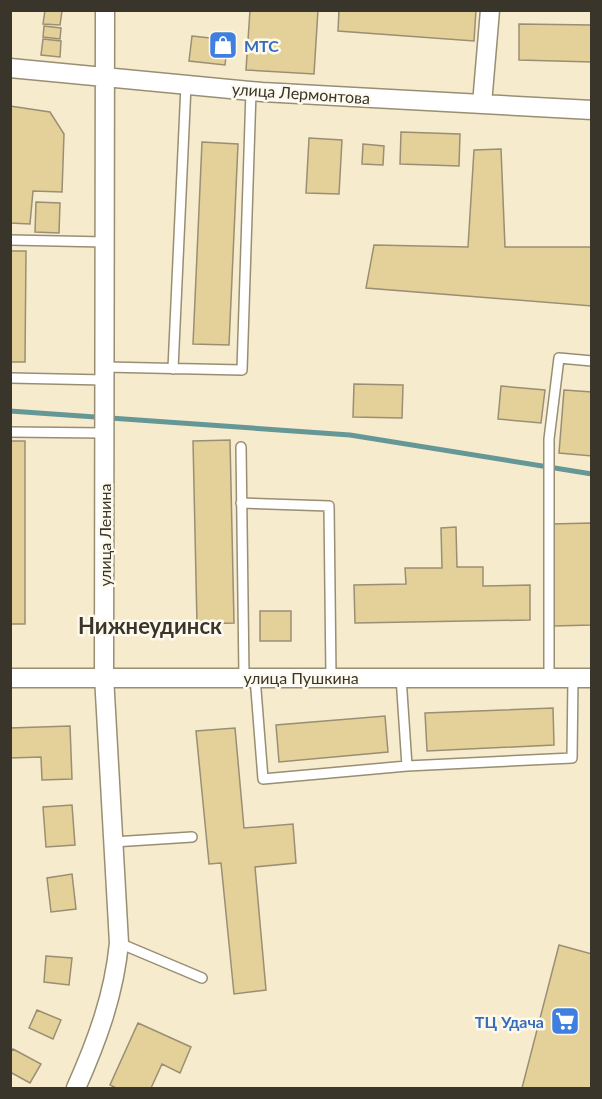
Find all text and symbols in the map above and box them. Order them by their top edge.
shop icon: МТС [207,29,239,61]
place label: МТС [244,36,279,55]
street label: улица Лермонтова [231,79,371,107]
street label: улица Ленина [95,484,114,586]
district label: Нижнеудинск [78,612,222,639]
street label: улица Пушкина [243,668,359,687]
supermarket icon: ТЦ Удача [549,1005,581,1037]
place label: ТЦ Удача [475,1012,544,1031]

